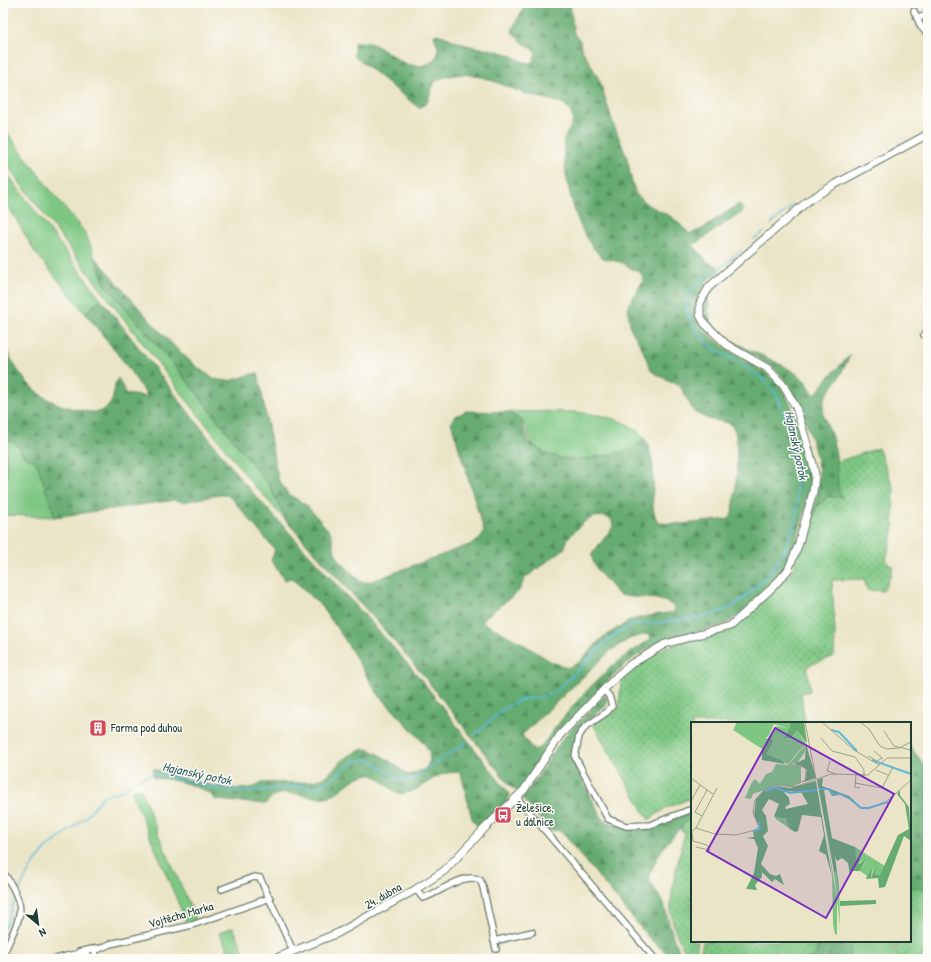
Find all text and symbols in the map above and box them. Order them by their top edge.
water label: Hajanský potok [780,409,813,483]
building icon: Farma pod duhou [88,718,108,738]
place label: Farma pod duhou [110,719,182,736]
inset map [691,722,911,942]
water label: Hajanský potok [161,757,235,790]
place label: Želešice, u dálnice [516,799,554,830]
bus stop icon: Želešice, u dálnice [493,805,513,825]
street label: 24. dubna [361,878,405,913]
street label: Vojtěcha Marka [146,897,215,932]
north arrow [18,904,58,944]
text: N [37,925,49,940]

